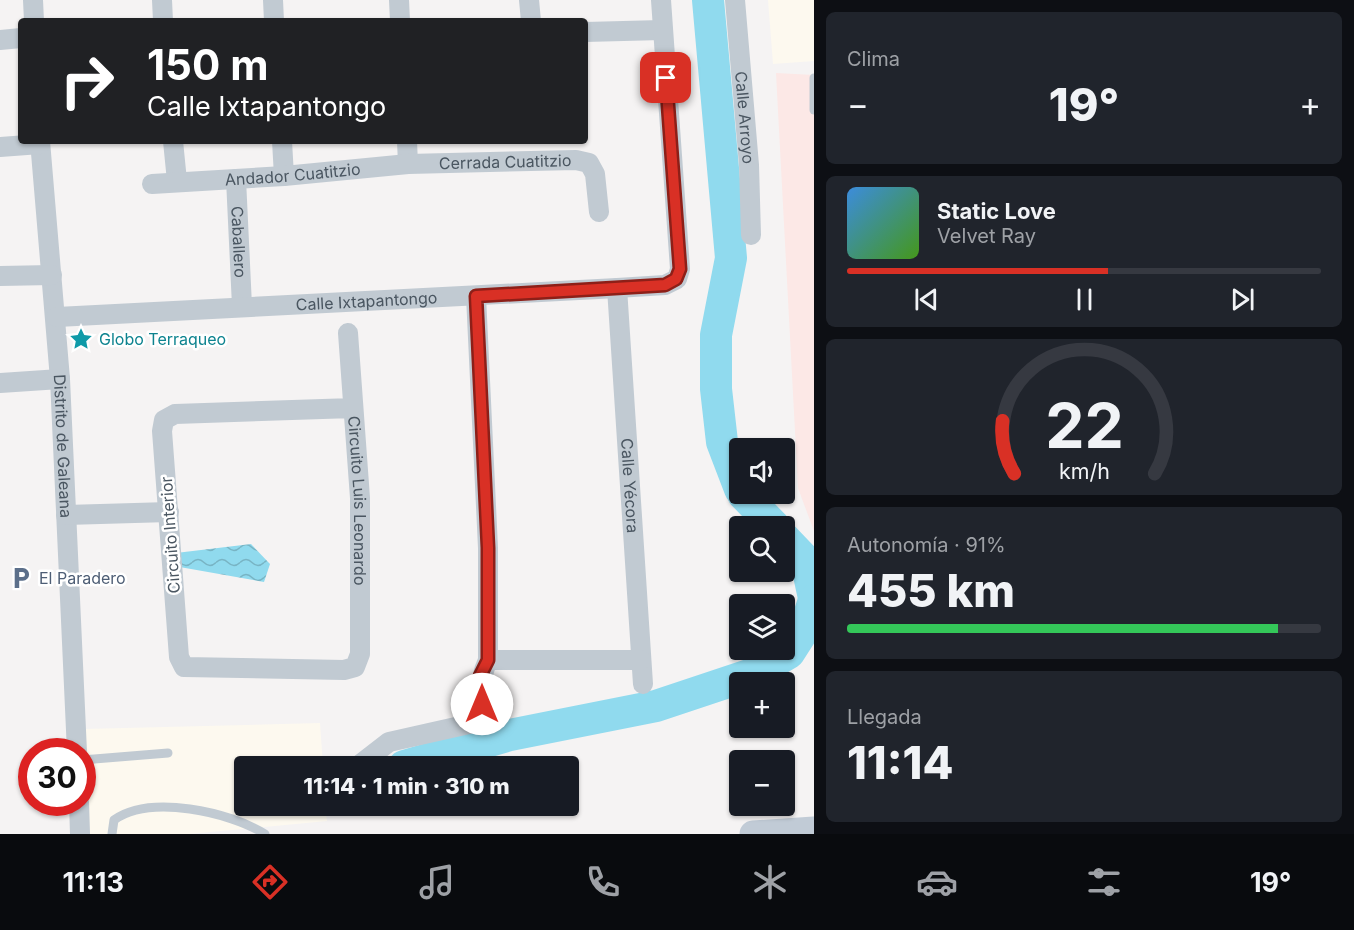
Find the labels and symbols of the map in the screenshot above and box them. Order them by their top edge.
pin [640,52,691,103]
street label: Calle Arroyo [731,70,759,165]
street label: Cerrada Cuatitzio [439,150,572,173]
street label: Andador Cuatitzio [224,159,361,190]
street label: Caballero [227,205,251,278]
street label: Calle Ixtapantongo [295,287,438,315]
place icon: Globo Terraqueo [68,326,94,352]
place label: Globo Terraqueo [99,329,226,349]
street label: Distrito de Galeana [50,374,76,518]
street label: Circuito Luis Leonardo [344,415,370,586]
street label: Calle Yécora [617,438,643,534]
street label: Circuito Interior [156,476,184,594]
parking icon: El Paradero [8,565,34,591]
place label: El Paradero [39,568,126,588]
position arrow [450,672,514,736]
speed limit sign: 30 [18,738,96,816]

